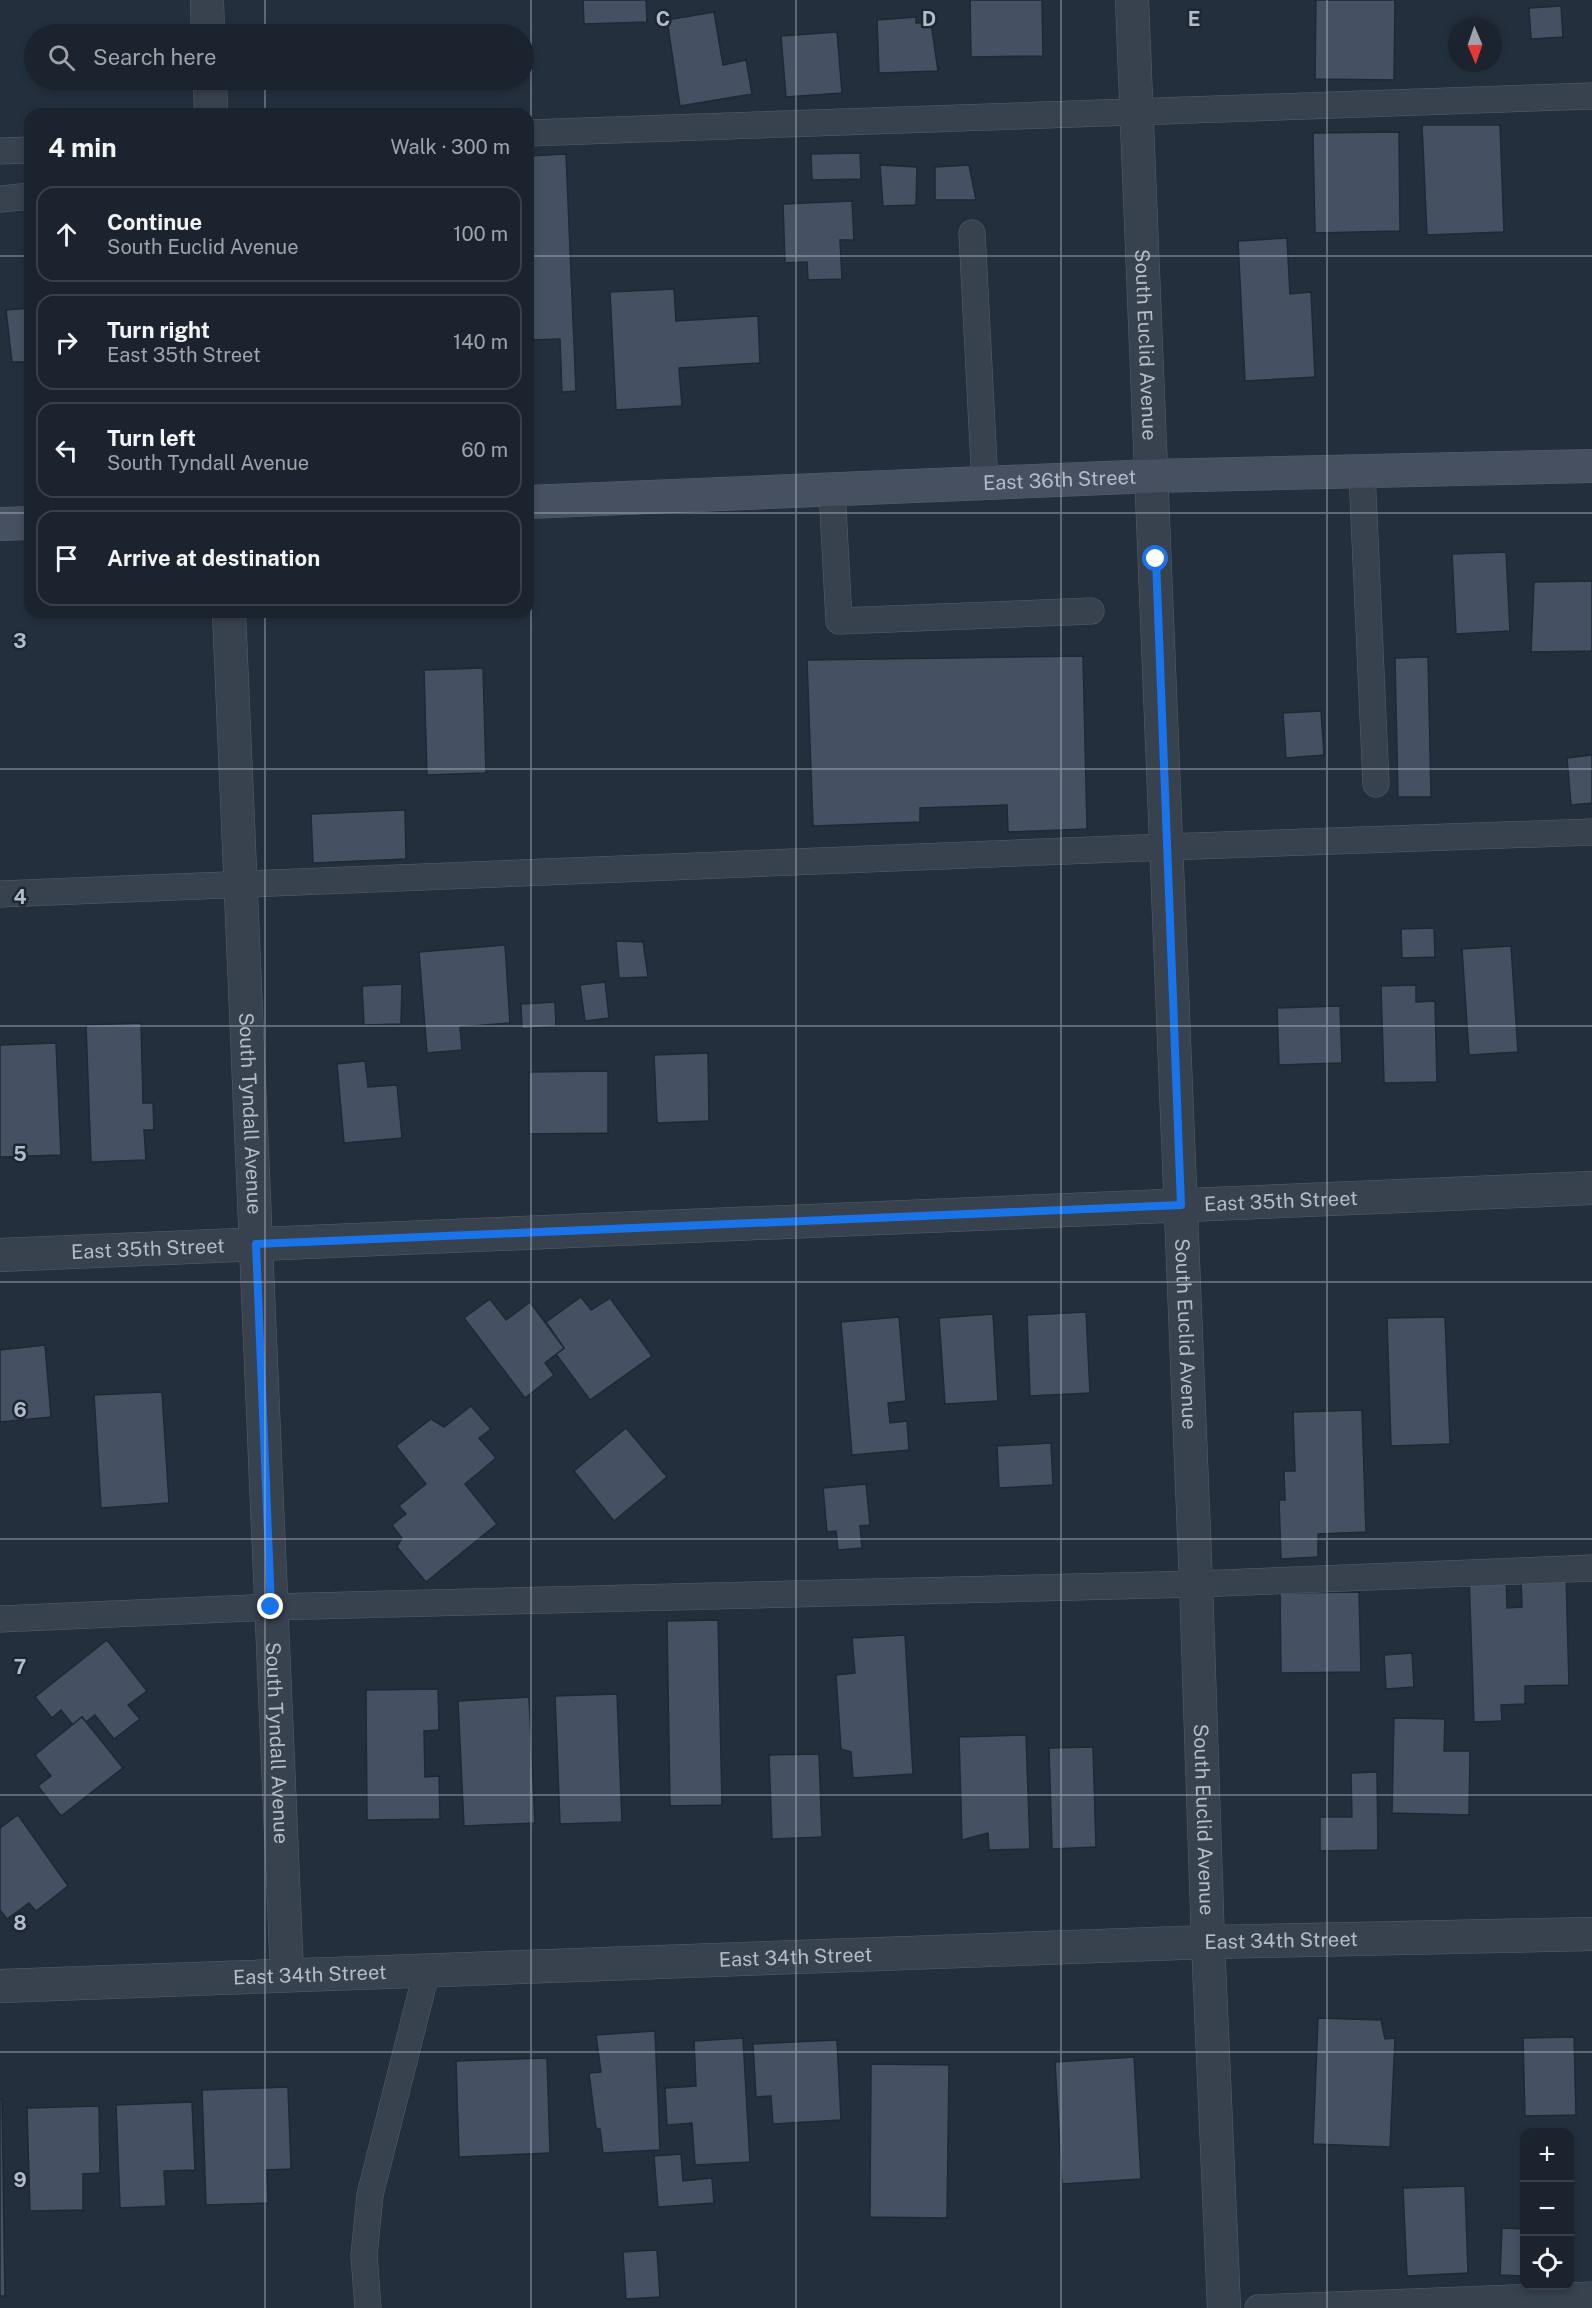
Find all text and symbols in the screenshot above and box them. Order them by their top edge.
text: C [656,7,670,31]
text: D [922,7,936,31]
text: E [1188,7,1200,31]
north arrow [1448,18,1502,72]
search box [24,24,534,90]
icon: search [45,41,78,74]
text: Search here [93,44,217,70]
text: 4 min [48,132,117,163]
text: Walk · 300 m [390,135,510,159]
text: Continue [107,209,202,235]
icon: ahead [50,218,83,251]
text: 100 m [453,222,508,246]
text: South Euclid Avenue [107,235,298,259]
street label: South Euclid Avenue [1130,248,1162,441]
text: Turn right [107,317,210,343]
icon: right [50,326,83,359]
text: 140 m [453,330,508,354]
text: East 35th Street [107,343,261,367]
text: Turn left [107,425,196,451]
icon: left [50,434,83,467]
text: 60 m [461,438,508,462]
text: South Tyndall Avenue [107,451,309,475]
street label: East 36th Street [982,465,1137,495]
icon: arrive [50,542,83,575]
text: Arrive at destination [107,545,320,571]
route start [1142,545,1168,571]
text: 3 [13,629,27,653]
text: 4 [13,885,27,909]
street label: South Tyndall Avenue [234,1012,267,1215]
text: 5 [13,1142,27,1166]
street label: East 35th Street [1203,1186,1358,1216]
street label: East 35th Street [70,1234,225,1264]
street label: South Euclid Avenue [1170,1238,1202,1430]
text: 6 [13,1398,27,1422]
route end [257,1593,283,1619]
street label: South Tyndall Avenue [261,1641,293,1845]
text: 7 [14,1655,26,1679]
street label: South Euclid Avenue [1189,1723,1219,1916]
text: 8 [13,1911,27,1935]
street label: East 34th Street [1204,1927,1358,1954]
street label: East 34th Street [718,1942,873,1972]
street label: East 34th Street [233,1960,387,1990]
map controls [1520,2128,1574,2290]
button: + [1520,2128,1574,2182]
text: 9 [13,2168,27,2192]
button: − [1520,2182,1574,2236]
button: locate [1520,2236,1574,2290]

